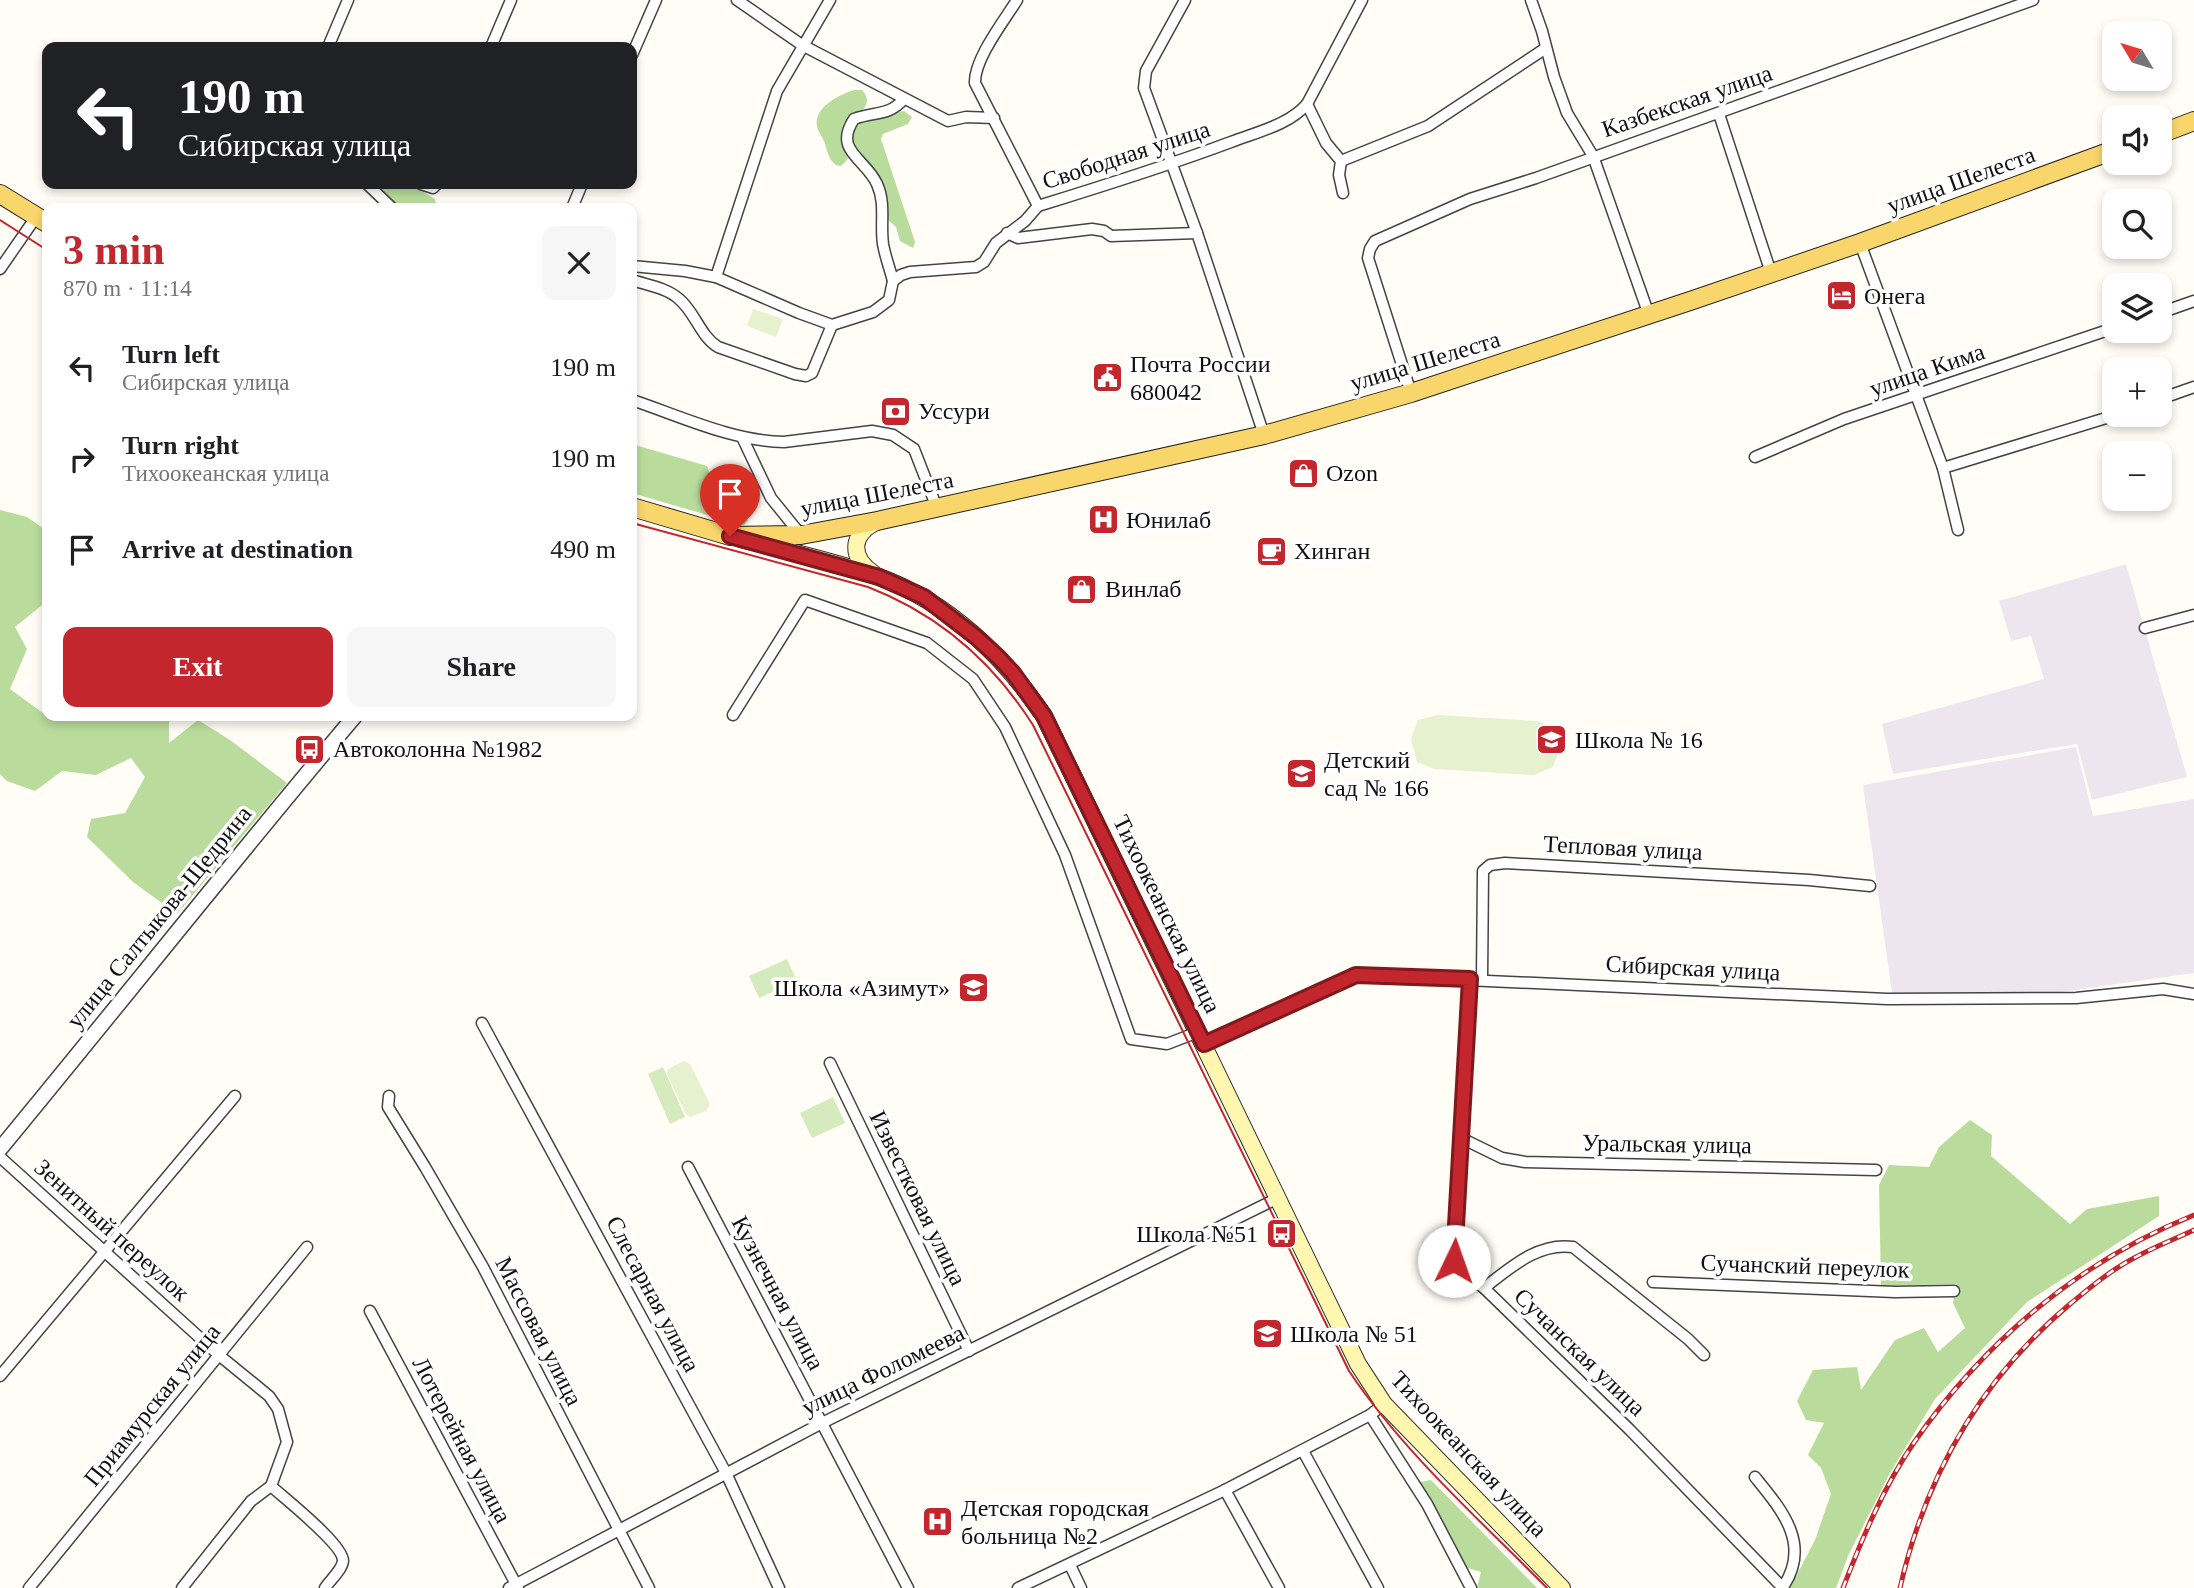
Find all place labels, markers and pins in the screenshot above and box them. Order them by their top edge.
hotel icon: Онега [1824,279,1858,313]
place label: Онега [1864,283,1926,309]
place label: Почта России 680042 [1130,351,1271,405]
public building icon: Почта России 680042 [1090,361,1124,395]
bank icon: Уссури [878,394,912,428]
place label: Уссури [918,398,990,424]
shop icon: Ozon [1286,456,1320,490]
place label: Ozon [1326,460,1378,486]
pin [700,464,760,536]
hospital icon: Юнилаб [1086,503,1120,537]
place label: Юнилаб [1126,507,1211,533]
cafe icon: Хинган [1254,534,1288,568]
place label: Хинган [1294,538,1371,564]
shop icon: Винлаб [1065,572,1099,606]
place label: Винлаб [1105,576,1182,602]
school or university icon: Школа № 16 [1535,723,1569,757]
place label: Школа № 16 [1575,727,1703,753]
bus stop icon: Автоколонна №1982 [293,732,327,766]
place label: Автоколонна №1982 [333,736,543,762]
place label: Детский сад № 166 [1324,747,1429,801]
school or university icon: Детский сад № 166 [1284,757,1318,791]
school or university icon: Школа «Азимут» [956,971,990,1005]
place label: Школа «Азимут» [774,975,950,1001]
bus stop icon: Школа №51 [1264,1217,1298,1251]
place label: Школа №51 [1136,1221,1258,1247]
school or university icon: Школа № 51 [1250,1317,1284,1351]
place label: Школа № 51 [1290,1321,1418,1347]
place label: Детская городская больница №2 [961,1495,1149,1549]
hospital icon: Детская городская больница №2 [921,1505,955,1539]

